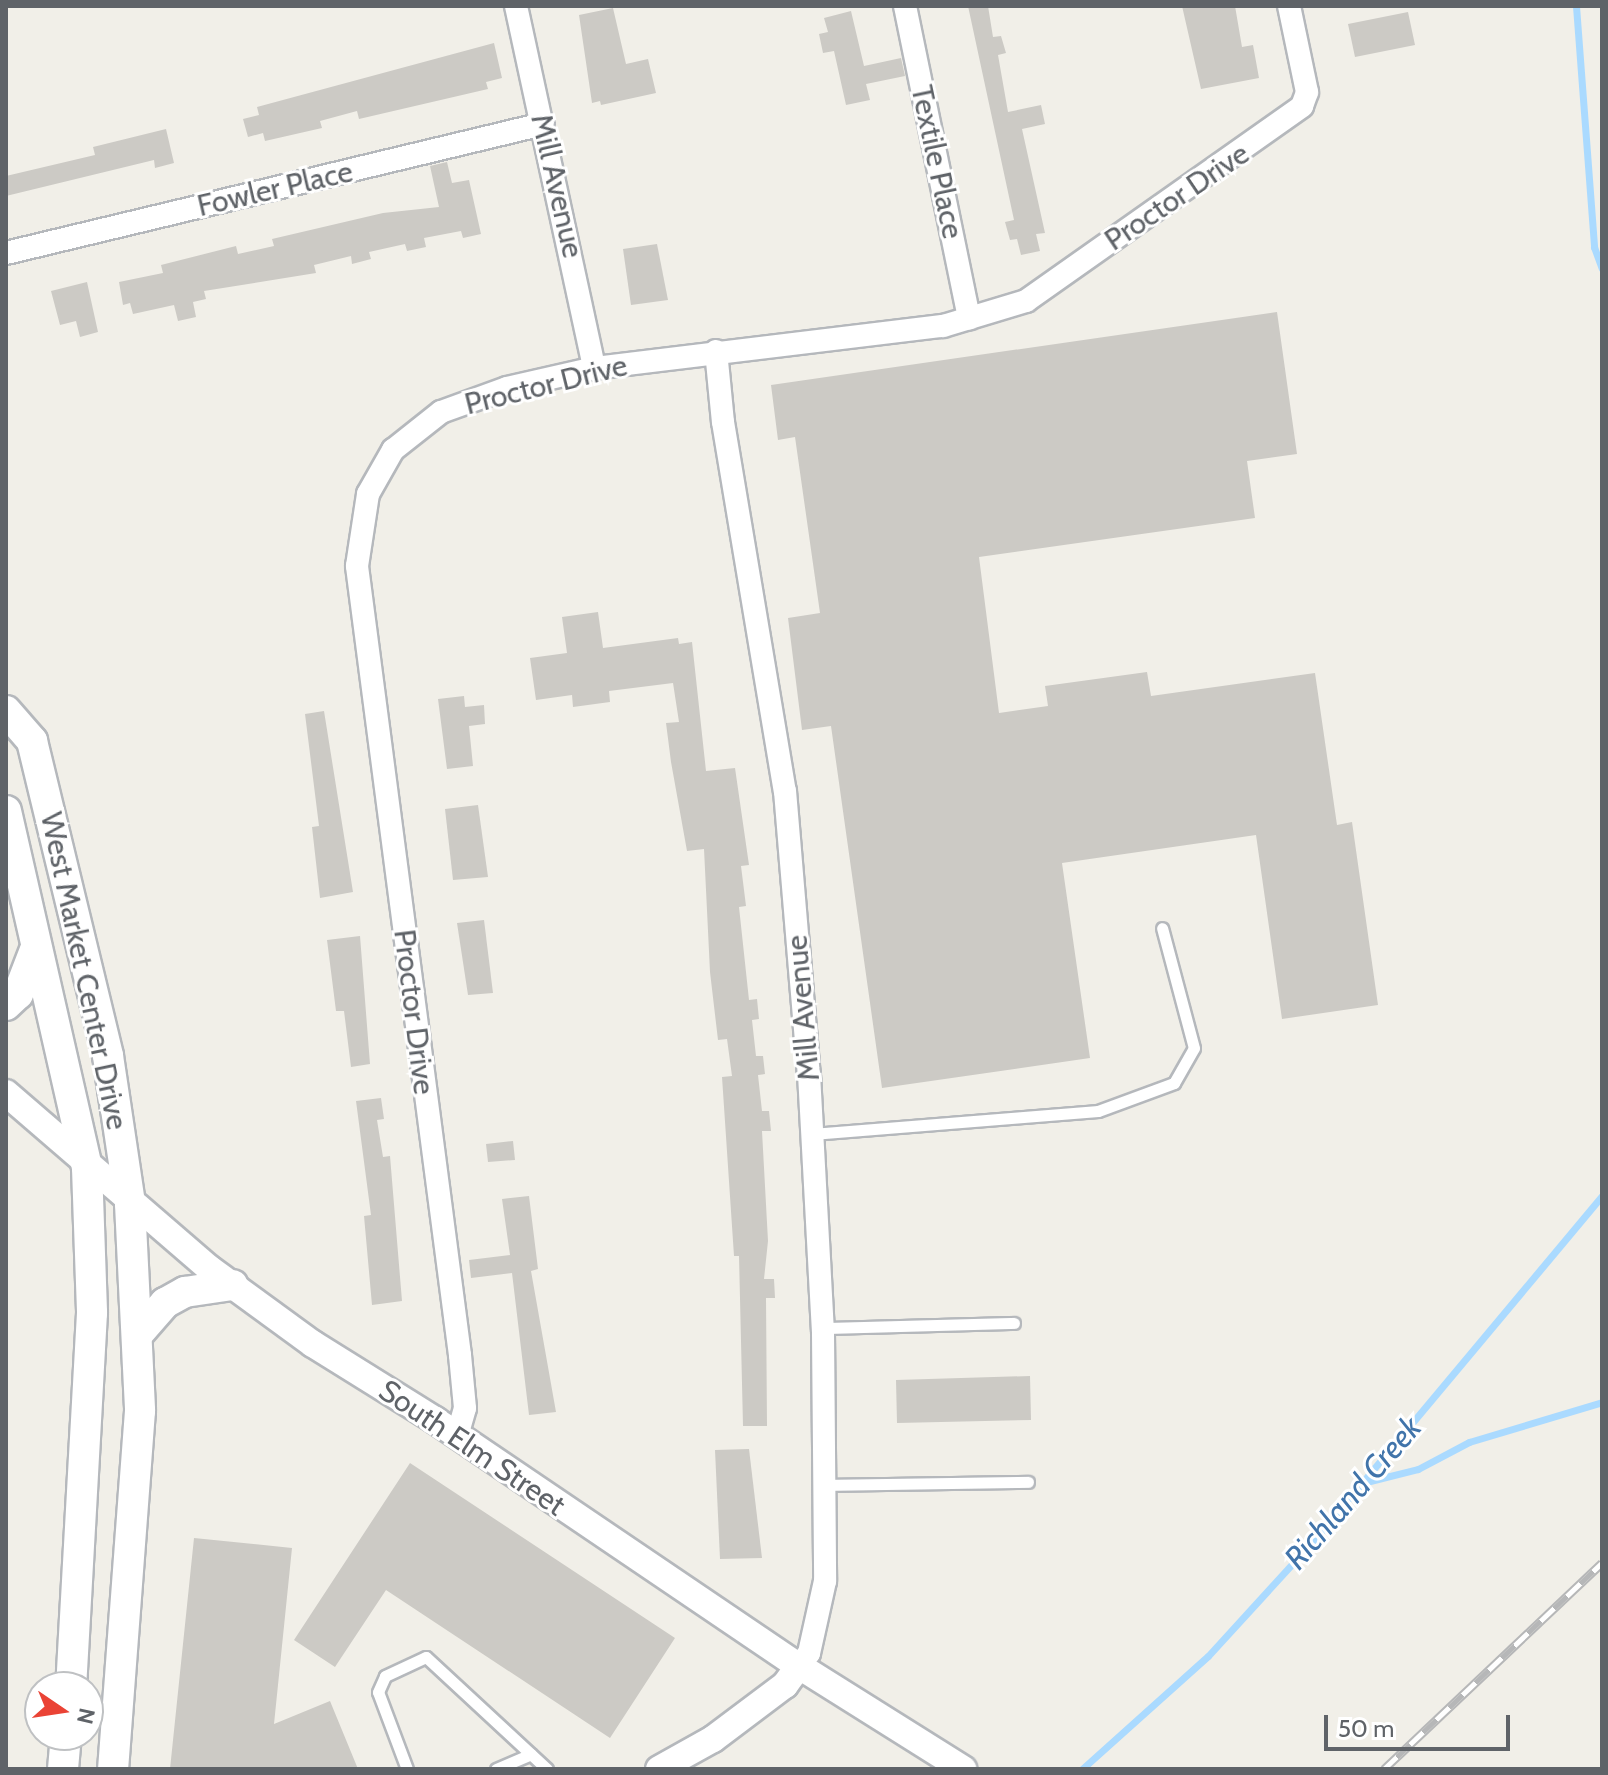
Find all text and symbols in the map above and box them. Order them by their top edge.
street label: Textile Place [903,82,971,242]
street label: Mill Avenue [523,111,591,261]
street label: Proctor Drive [1098,136,1256,258]
street label: Fowler Place [194,154,356,224]
street label: Proctor Drive [461,347,631,423]
street label: West Market Center Drive [33,809,135,1133]
street label: Proctor Drive [386,927,442,1097]
street label: Mill Avenue [779,933,827,1083]
street label: South Elm Street [372,1372,572,1524]
water label: Richland Creek [1276,1409,1430,1577]
north arrow [24,1671,104,1751]
scale bar [1328,1699,1514,1749]
text: N [71,1705,101,1727]
text: 50 m [1338,1714,1394,1743]

